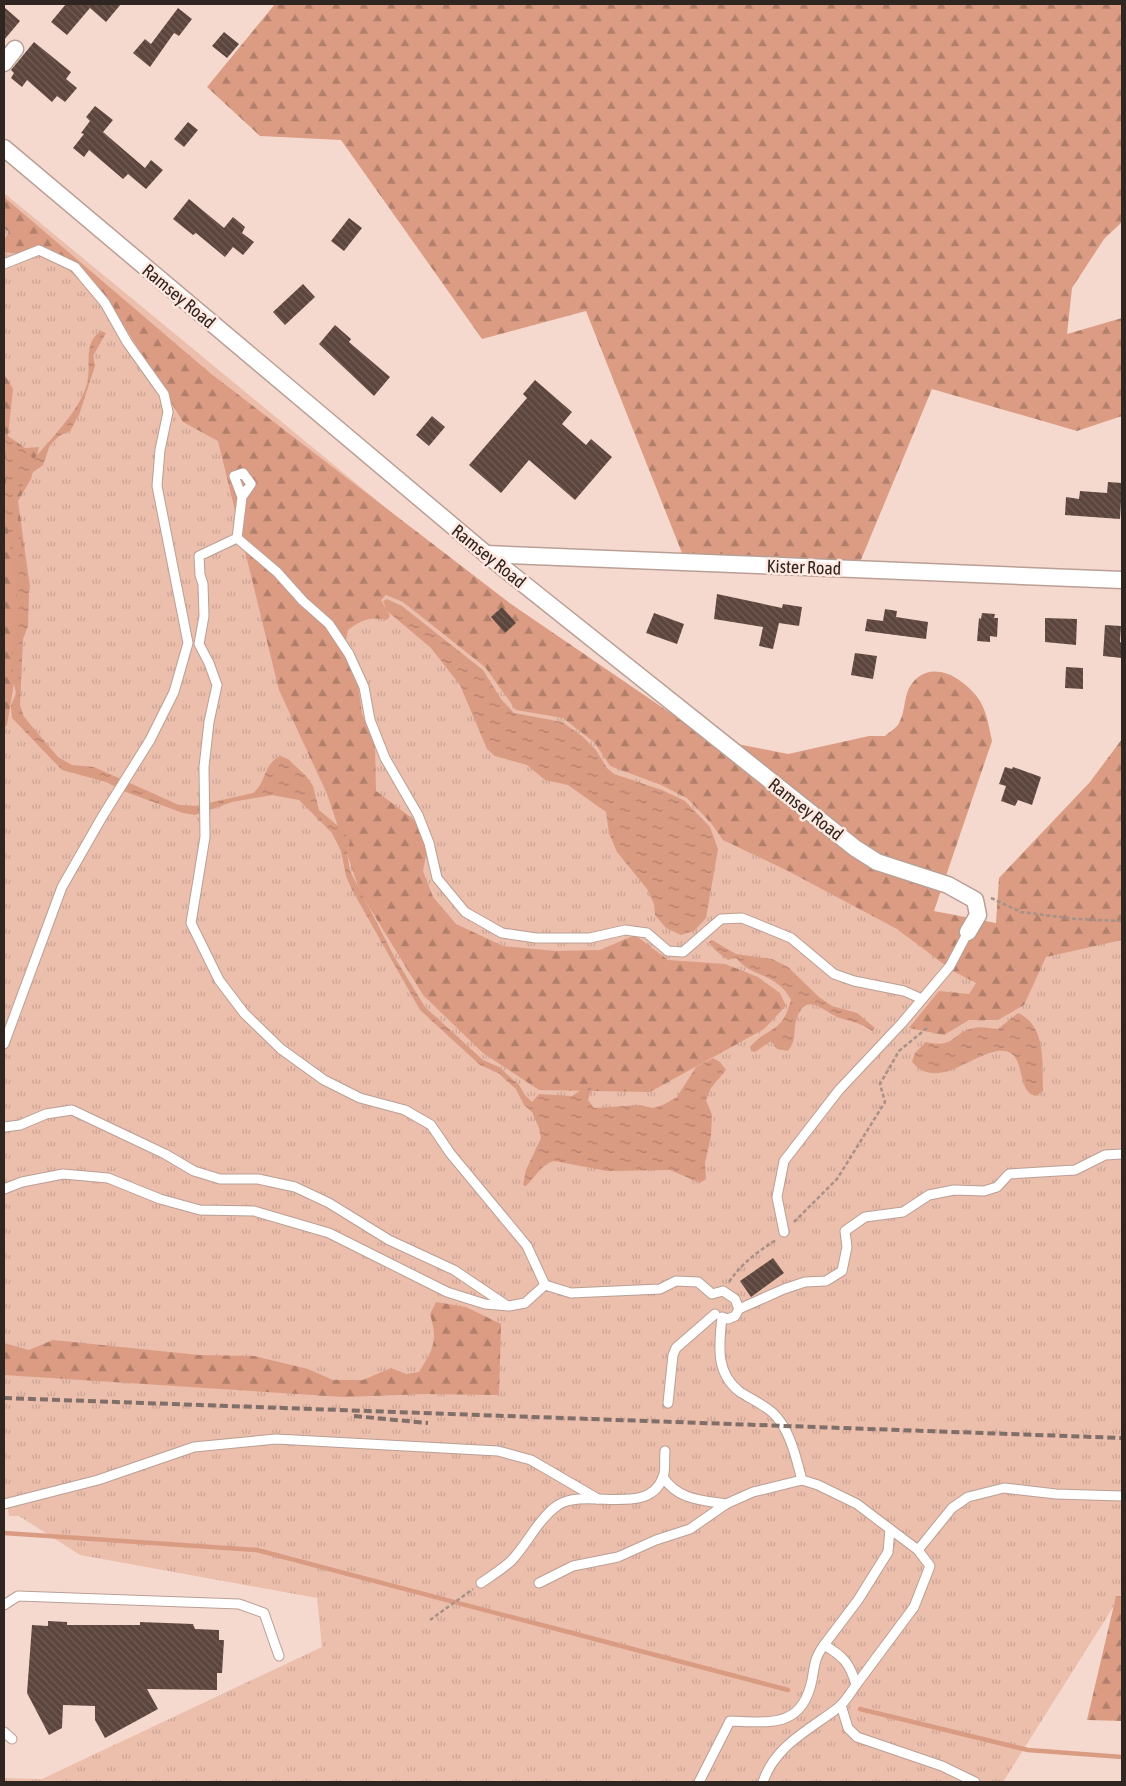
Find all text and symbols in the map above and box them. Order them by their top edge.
street label: Ramsey Road [138,259,220,333]
street label: Ramsey Road [448,520,530,592]
street label: Kister Road [766,555,842,579]
street label: Ramsey Road [764,773,848,845]

